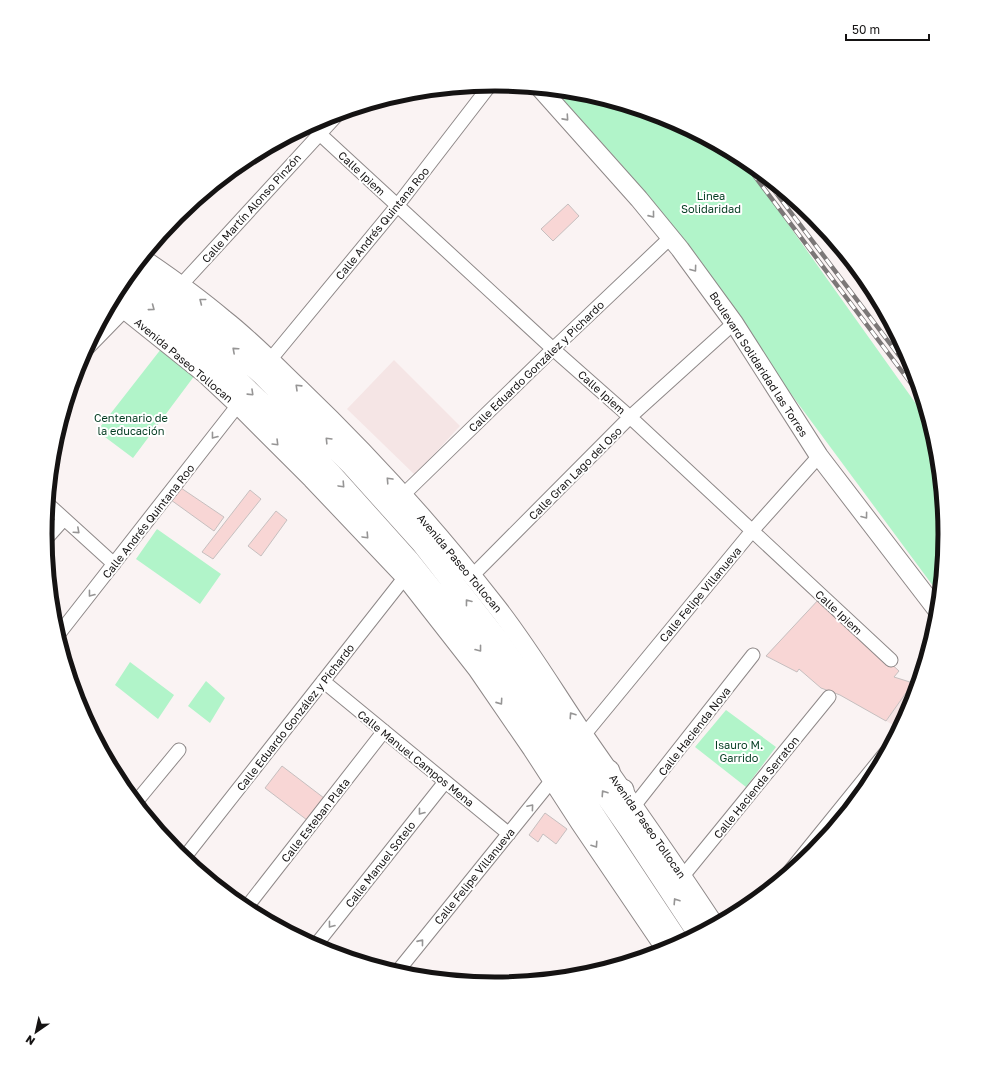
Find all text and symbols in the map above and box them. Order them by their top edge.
scale bar [846,16,929,42]
text: 50 m [852,22,880,37]
one-way arrow [561,113,568,120]
street label: Calle Ipiem [336,148,388,198]
street label: Calle Martín Alonso Pinzón [199,151,303,265]
street label: Calle Andrés Quintana Roo [333,164,432,282]
park label: Linea Solidaridad [681,189,741,215]
one-way arrow [647,211,654,218]
one-way arrow [689,264,696,271]
street label: Boulevard Solidaridad las Torres [707,289,811,439]
street label: Calle Eduardo González y Pichardo [466,298,607,434]
one-way arrow [199,299,206,306]
one-way arrow [147,304,154,311]
street label: Avenida Paseo Tollocan [132,315,236,405]
one-way arrow [232,348,239,355]
street label: Calle Ipiem [576,367,628,417]
one-way arrow [296,385,303,392]
one-way arrow [246,388,254,396]
park label: Centenario de la educación [94,411,168,437]
street label: Calle Gran Lago del Oso [526,424,624,522]
one-way arrow [211,432,219,439]
one-way arrow [325,437,333,445]
one-way arrow [271,438,279,445]
street label: Calle Andrés Quintana Roo [99,461,197,581]
one-way arrow [387,477,394,485]
one-way arrow [337,480,345,488]
street label: Avenida Paseo Tollocan [415,511,505,615]
one-way arrow [861,512,868,519]
one-way arrow [72,526,80,533]
one-way arrow [361,531,369,539]
street label: Calle Felipe Villanueva [656,544,744,644]
street label: Calle Ipiem [813,587,865,637]
one-way arrow [89,589,96,596]
one-way arrow [466,599,473,606]
street label: Calle Eduardo González y Pichardo [234,641,357,793]
one-way arrow [474,645,481,652]
street label: Calle Hacienda Nova [655,684,733,778]
one-way arrow [495,698,502,705]
street label: Calle Manuel Campos Mena [355,707,477,809]
one-way arrow [569,713,576,720]
street label: Calle Hacienda Serraton [711,733,801,841]
park label: Isauro M. Garrido [715,738,763,764]
street label: Avenida Paseo Tollocan [607,771,689,881]
street label: Calle Esteban Plata [278,775,352,865]
one-way arrow [602,790,609,797]
one-way arrow [526,805,533,812]
one-way arrow [418,808,425,815]
street label: Calle Manuel Sotelo [342,818,418,910]
street label: Calle Felipe Villanueva [431,825,517,927]
one-way arrow [590,841,597,848]
one-way arrow [673,898,681,905]
one-way arrow [329,921,336,928]
one-way arrow [417,939,424,946]
north arrow [16,1012,56,1052]
text: N [23,1033,37,1048]

